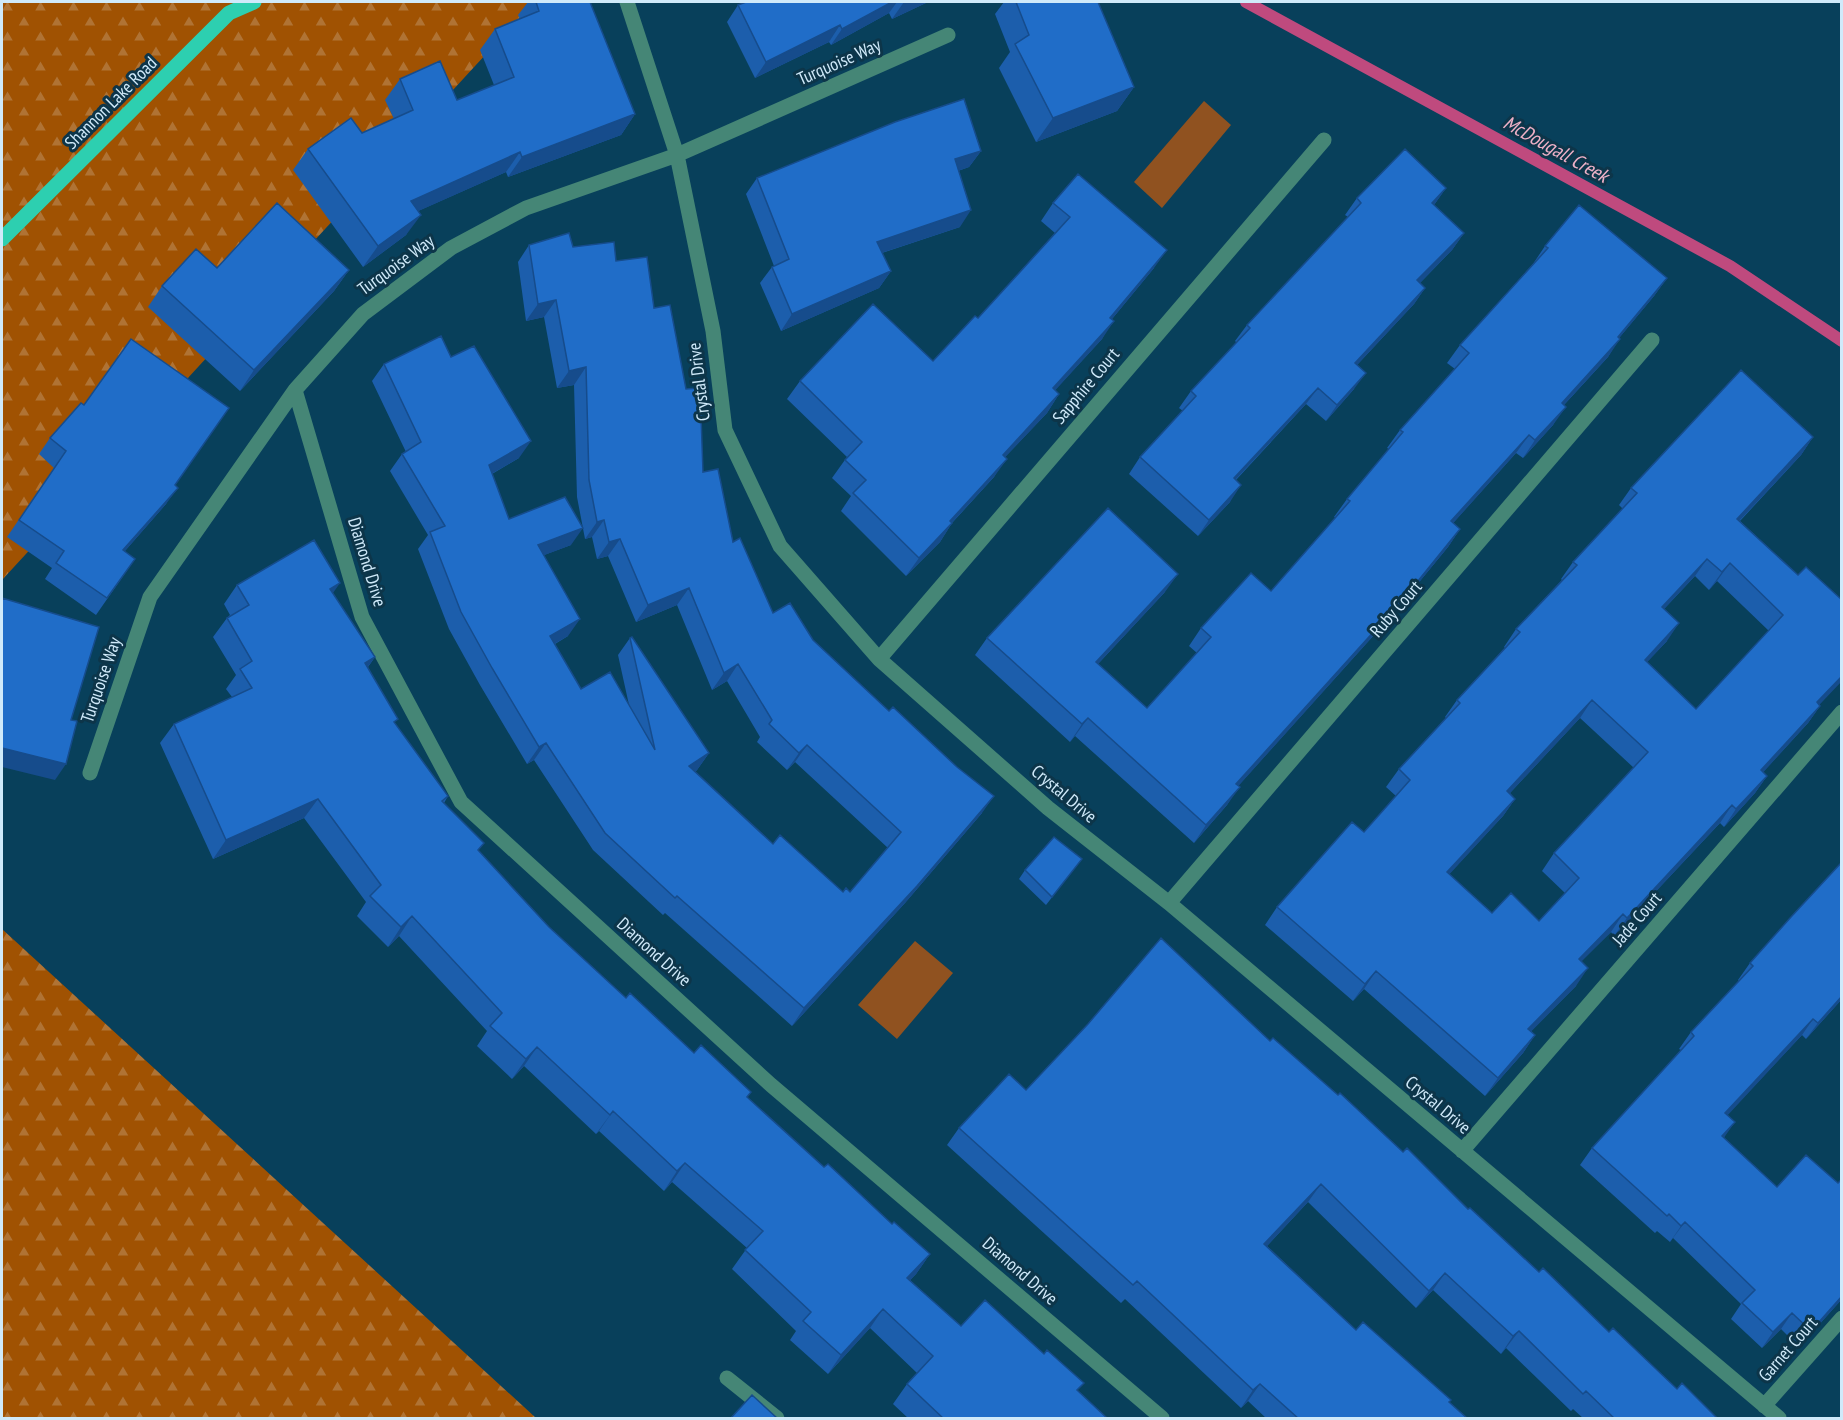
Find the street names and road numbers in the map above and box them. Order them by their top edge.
street label: Turquoise Way [793,33,884,90]
street label: Shannon Lake Road [60,52,162,154]
street label: Turquoise Way [353,229,439,300]
street label: Crystal Drive [682,342,715,423]
street label: Sapphire Court [1047,343,1124,428]
street label: Diamond Drive [343,514,392,609]
street label: Ruby Court [1365,576,1427,642]
street label: Turquoise Way [75,634,126,726]
street label: Crystal Drive [1027,760,1102,828]
street label: Jade Court [1606,887,1666,951]
street label: Diamond Drive [612,912,696,991]
street label: Crystal Drive [1401,1071,1476,1139]
street label: Diamond Drive [978,1232,1063,1310]
street label: Garnet Court [1753,1311,1822,1386]

